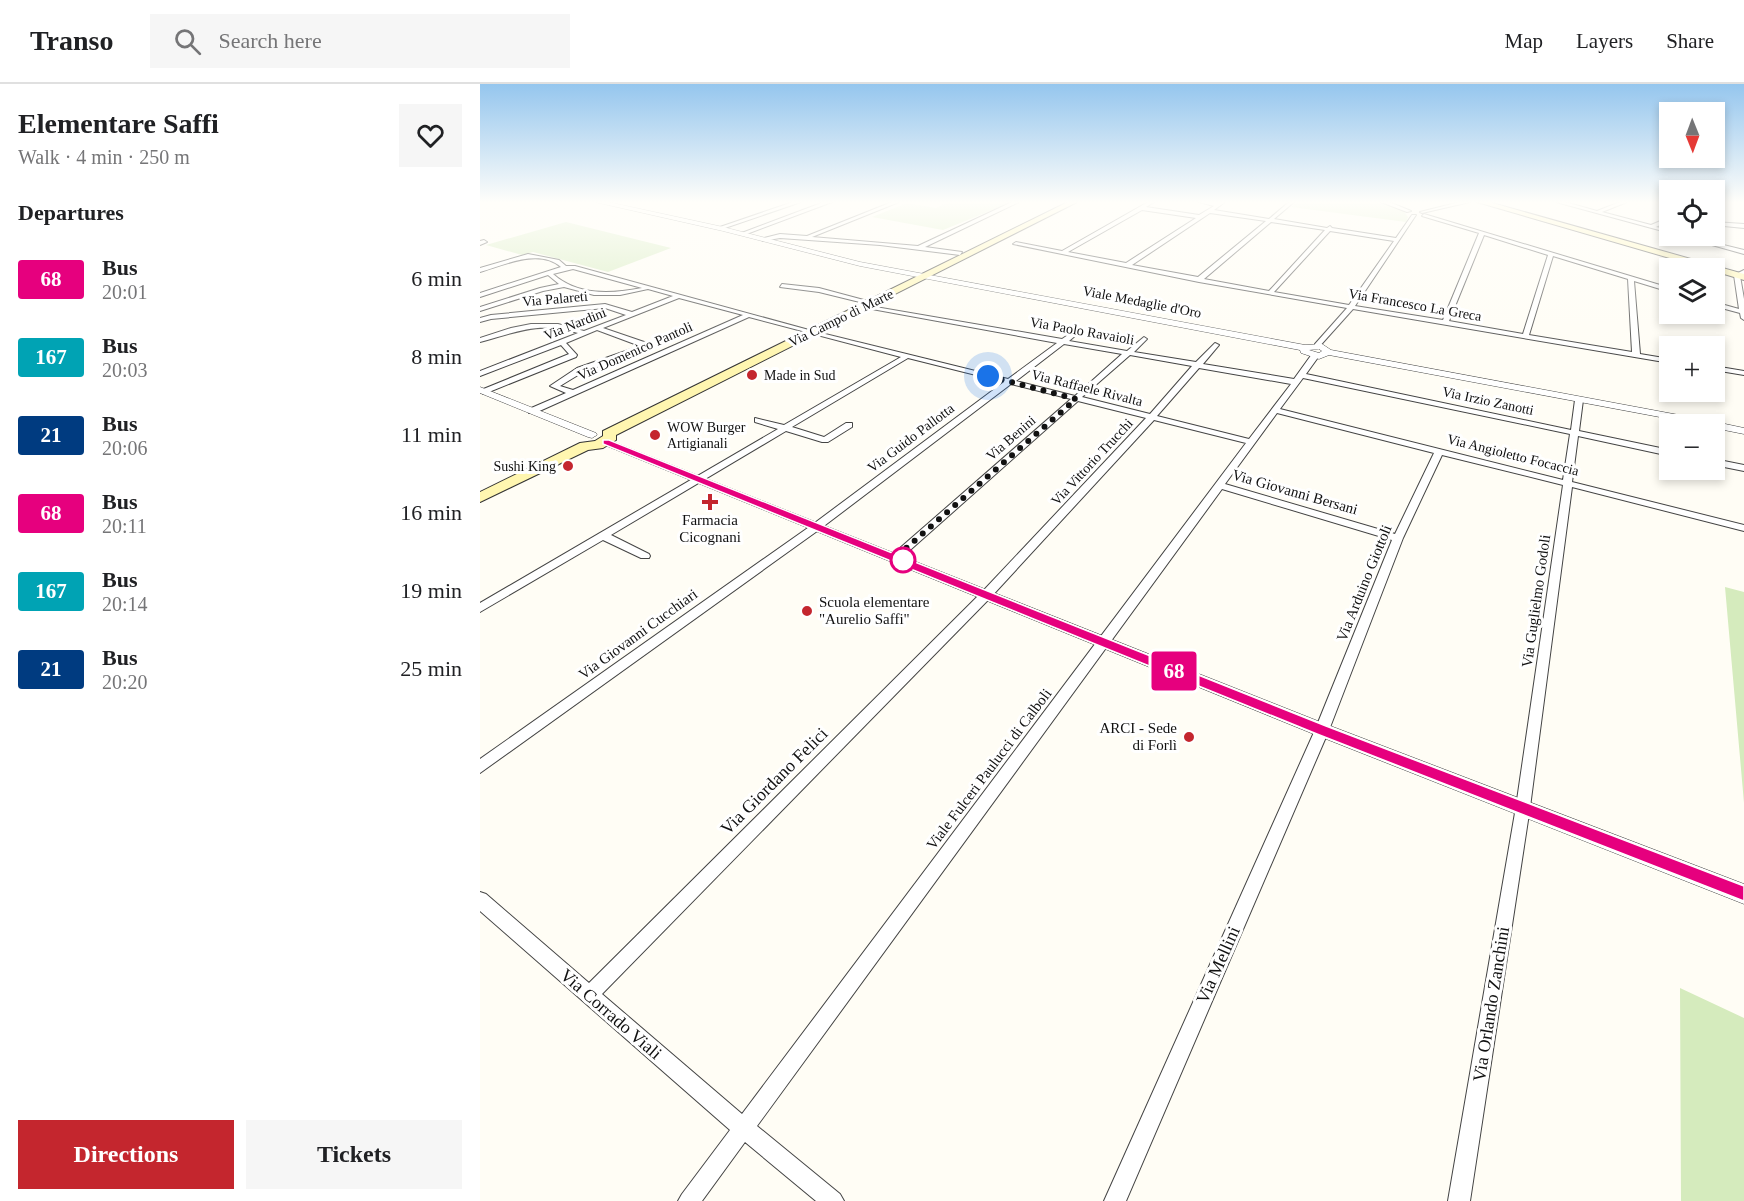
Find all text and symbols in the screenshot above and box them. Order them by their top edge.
search box [150,14,570,68]
text: Transo [30,25,114,56]
icon: search [171,25,204,58]
text: Search here [219,28,322,53]
text: Map [1505,29,1543,53]
text: Layers [1576,29,1633,53]
text: Share [1666,29,1714,53]
north arrow [1659,102,1725,168]
map controls [1659,102,1725,480]
button: heart [399,104,462,167]
text: Elementare Saffi [18,108,219,139]
text: Walk · 4 min · 250 m [18,146,190,168]
button: locate [1659,180,1725,246]
text: Departures [18,200,124,225]
text: Bus [102,255,137,280]
button: layers [1659,258,1725,324]
text: 6 min [411,266,462,291]
text: 68 [41,267,62,291]
text: 20:01 [102,281,148,303]
street label: Viale Medaglie d'Oro [1081,283,1203,321]
street label: Via Campo di Marte [786,286,896,350]
street label: Via Francesco La Greca [1347,286,1483,324]
street label: Via Palareti [522,289,588,309]
street label: Via Nardini [542,305,608,343]
street label: Via Paolo Ravaioli [1029,314,1135,348]
street label: Via Domenico Pantoli [575,319,695,383]
text: Bus [102,333,137,358]
button: + [1659,336,1725,402]
text: 8 min [411,344,462,369]
text: 167 [35,345,67,369]
text: 20:03 [102,359,148,381]
your location [973,361,1003,391]
street label: Via Raffaele Rivalta [1030,367,1145,409]
marker: Made in Sud [745,368,759,382]
place label: Made in Sud [764,368,836,383]
street label: Via Irzio Zanotti [1441,384,1535,418]
street label: Via Guido Pallotta [865,400,958,475]
text: Bus [102,411,137,436]
street label: Via Benini [983,413,1039,463]
button: − [1659,414,1725,480]
street label: Via Vittorio Trucchi [1048,416,1136,508]
place label: WOW Burger Artigianali [667,420,746,451]
text: 11 min [401,422,462,447]
text: 21 [41,423,62,447]
marker: WOW Burger Artigianali [648,428,662,442]
street label: Via Angioletto Focaccia [1446,431,1581,479]
text: 20:06 [102,437,148,459]
place label: Sushi King [493,459,556,474]
marker: Sushi King [561,459,575,473]
street label: Via Giovanni Bersani [1230,466,1360,518]
text: Bus [102,489,137,514]
marker: Farmacia Cicognani [703,495,717,509]
text: 16 min [400,500,462,525]
text: 68 [41,501,62,525]
place label: Farmacia Cicognani [679,512,741,545]
text: 20:11 [102,515,147,537]
street label: Via Arduino Giottoli [1333,522,1395,644]
street label: Via Guglielmo Godoli [1519,533,1553,669]
unlabelled marker [890,547,916,573]
text: Bus [102,567,137,592]
text: 19 min [400,578,462,603]
text: 167 [35,579,67,603]
street label: Via Giovanni Cucchiari [576,586,700,682]
text: 20:14 [102,593,148,615]
place label: Scuola elementare "Aurelio Saffi" [819,594,930,627]
marker: Scuola elementare "Aurelio Saffi" [800,604,814,618]
text: Bus [102,645,137,670]
line badge: 68 [1147,652,1201,690]
text: 25 min [400,656,462,681]
text: 21 [41,657,62,681]
text: 68 [1164,659,1185,683]
text: 20:20 [102,671,148,693]
street label: Viale Fulceri Paulucci di Calboli [923,686,1055,852]
place label: ARCI - Sede di Forlì [1100,720,1177,753]
street label: Via Giordano Felici [716,723,832,839]
marker: ARCI - Sede di Forlì [1182,730,1196,744]
street label: Via Mellini [1192,923,1244,1007]
street label: Via Orlando Zanchini [1469,925,1513,1083]
street label: Via Corrado Viali [556,965,666,1063]
button: Directions [18,1120,234,1189]
button: Tickets [246,1120,462,1189]

